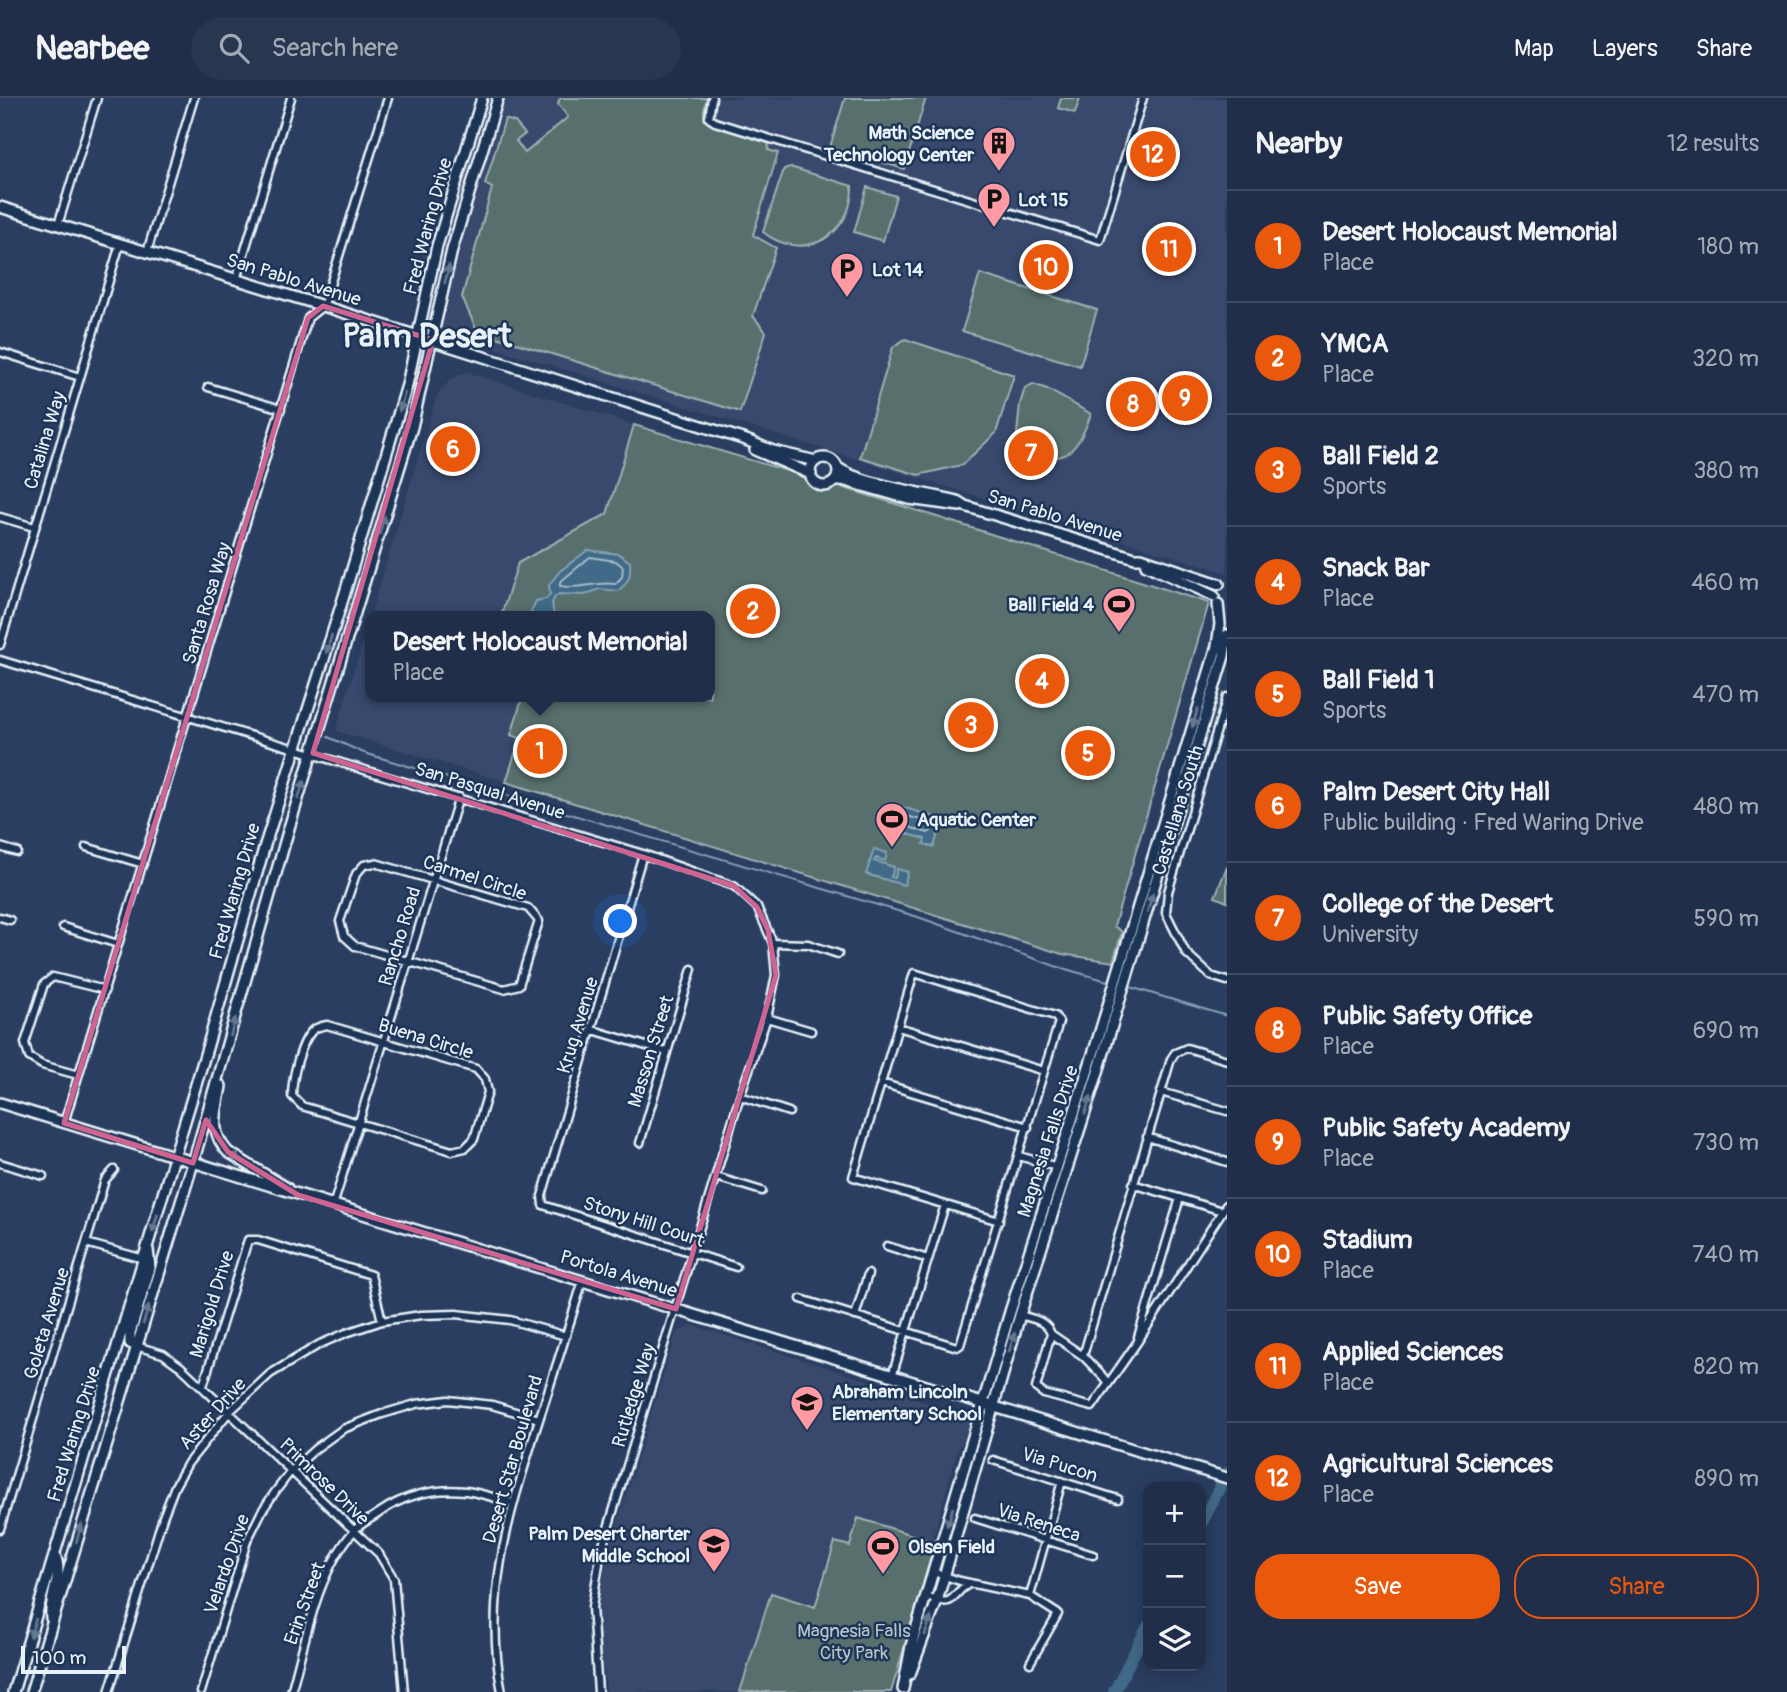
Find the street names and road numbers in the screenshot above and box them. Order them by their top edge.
street label: Fred Waring Drive [398,155,458,297]
street label: San Pablo Avenue [224,248,364,312]
street label: Catalina Way [19,388,71,492]
street label: San Pablo Avenue [985,484,1125,548]
street label: Santa Rosa Way [177,539,237,667]
street label: Castellana South [1147,742,1209,878]
street label: San Pasqual Avenue [412,757,568,825]
street label: Fred Waring Drive [204,820,266,962]
street label: Carmel Circle [420,850,530,906]
street label: Rancho Road [374,884,426,989]
street label: Krug Avenue [552,973,604,1077]
street label: Masson Street [623,992,679,1110]
street label: Buena Circle [375,1013,477,1065]
street label: Magnesia Falls Drive [1012,1062,1084,1220]
street label: Stony Hill Court [580,1191,708,1253]
street label: Portola Avenue [557,1245,681,1303]
street label: Marigold Drive [184,1247,240,1361]
street label: Goleta Avenue [19,1264,76,1382]
street label: Rutledge Way [607,1340,661,1450]
street label: Fred Waring Drive [42,1363,106,1505]
street label: Aster Drive [174,1372,252,1455]
street label: Desert Star Boulevard [477,1372,548,1546]
street label: Primrose Drive [274,1433,375,1531]
street label: Via Pucon [1019,1442,1101,1488]
street label: Via Reneca [994,1498,1084,1548]
street label: Velardo Drive [199,1511,255,1618]
street label: Erin Street [279,1558,331,1648]

